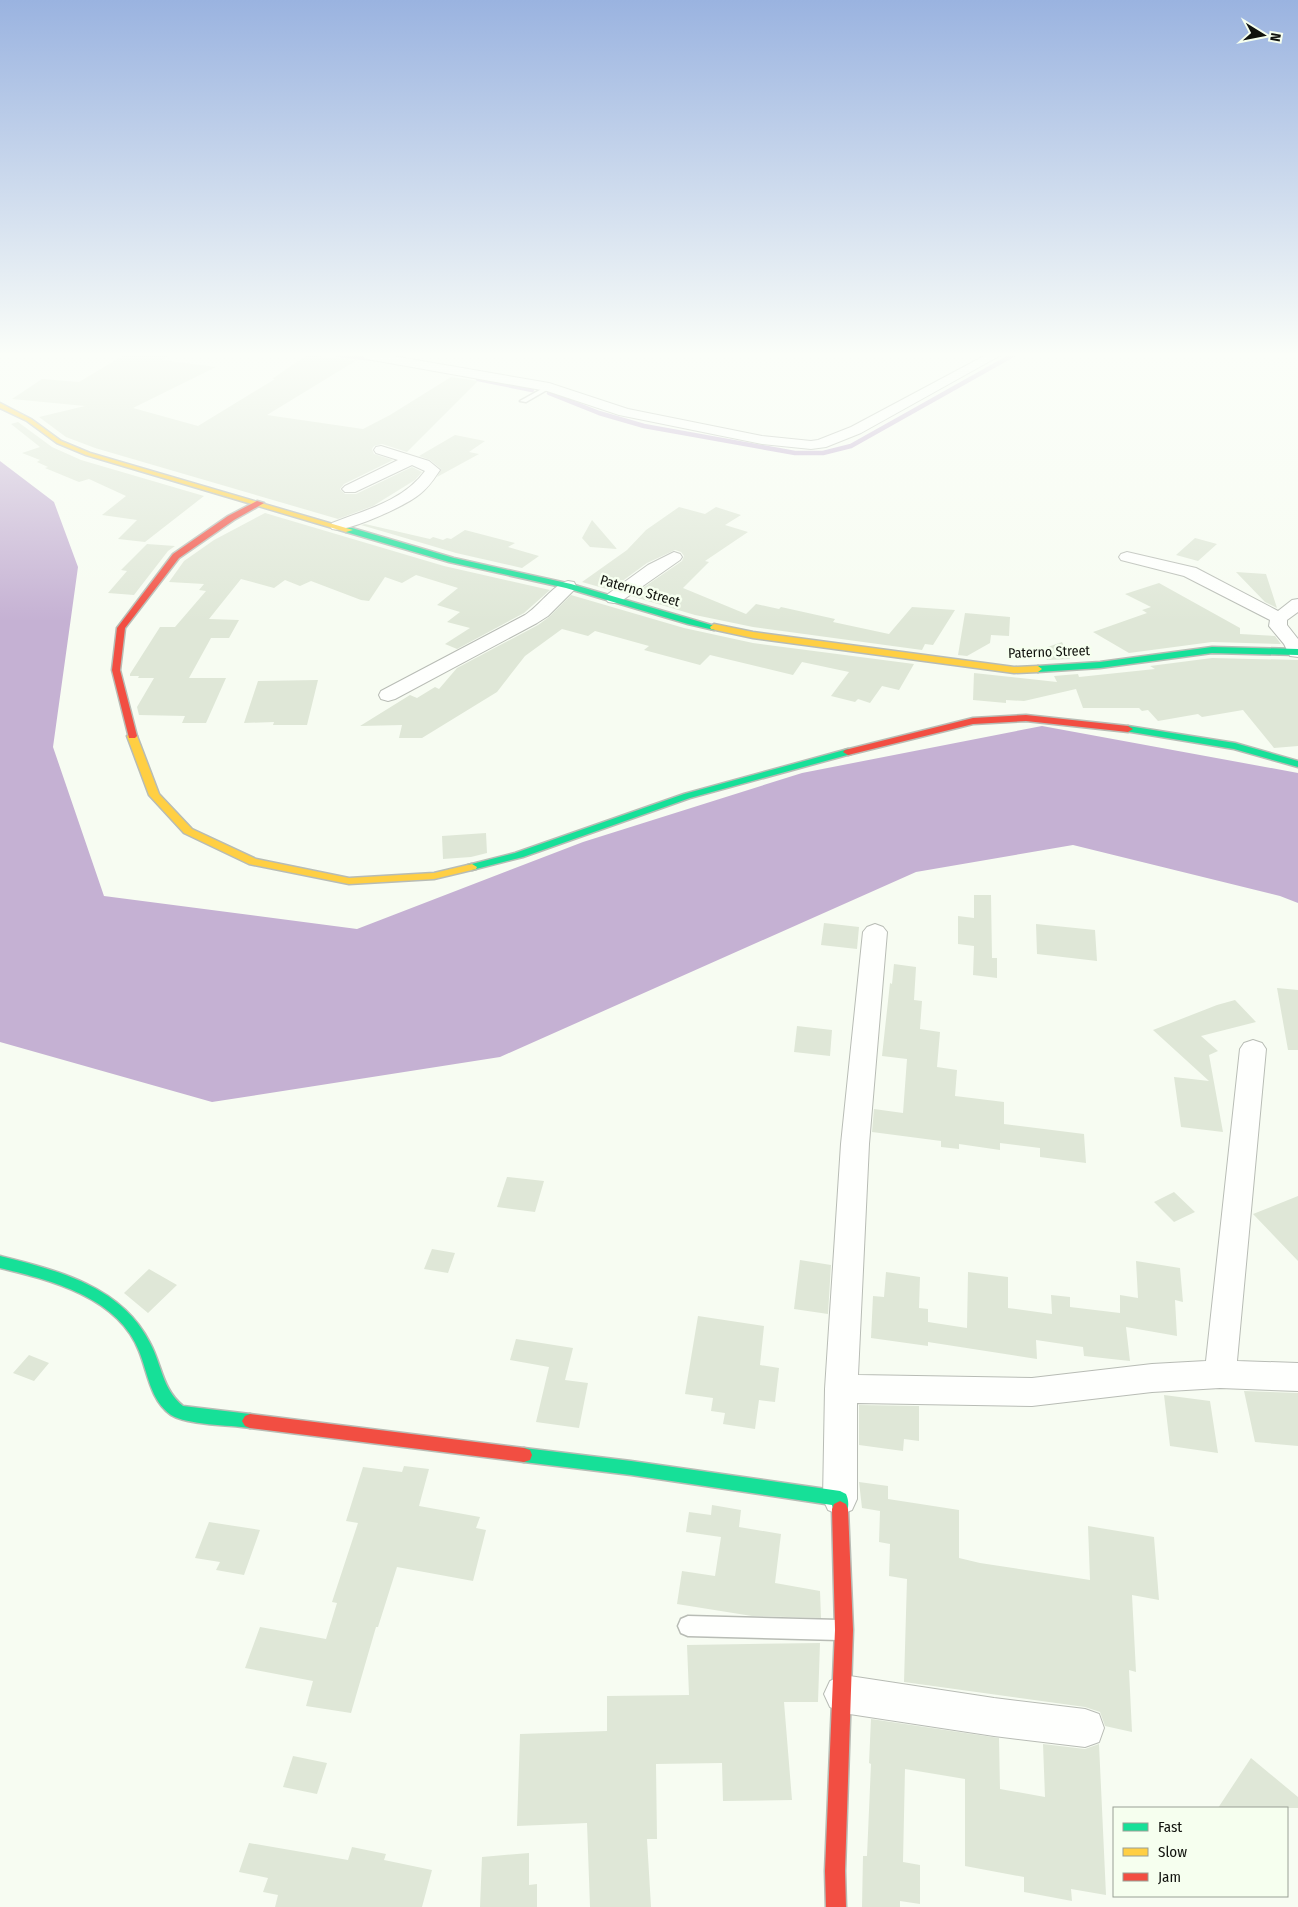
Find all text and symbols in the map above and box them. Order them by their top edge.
north arrow [1238,10,1288,60]
text: N [1266,32,1284,43]
street label: Paterno Street [598,572,682,611]
street label: Paterno Street [1008,642,1091,662]
legend [1113,1807,1288,1897]
text: Fast [1158,1818,1182,1836]
text: Slow [1158,1843,1187,1861]
text: Jam [1158,1868,1181,1886]

